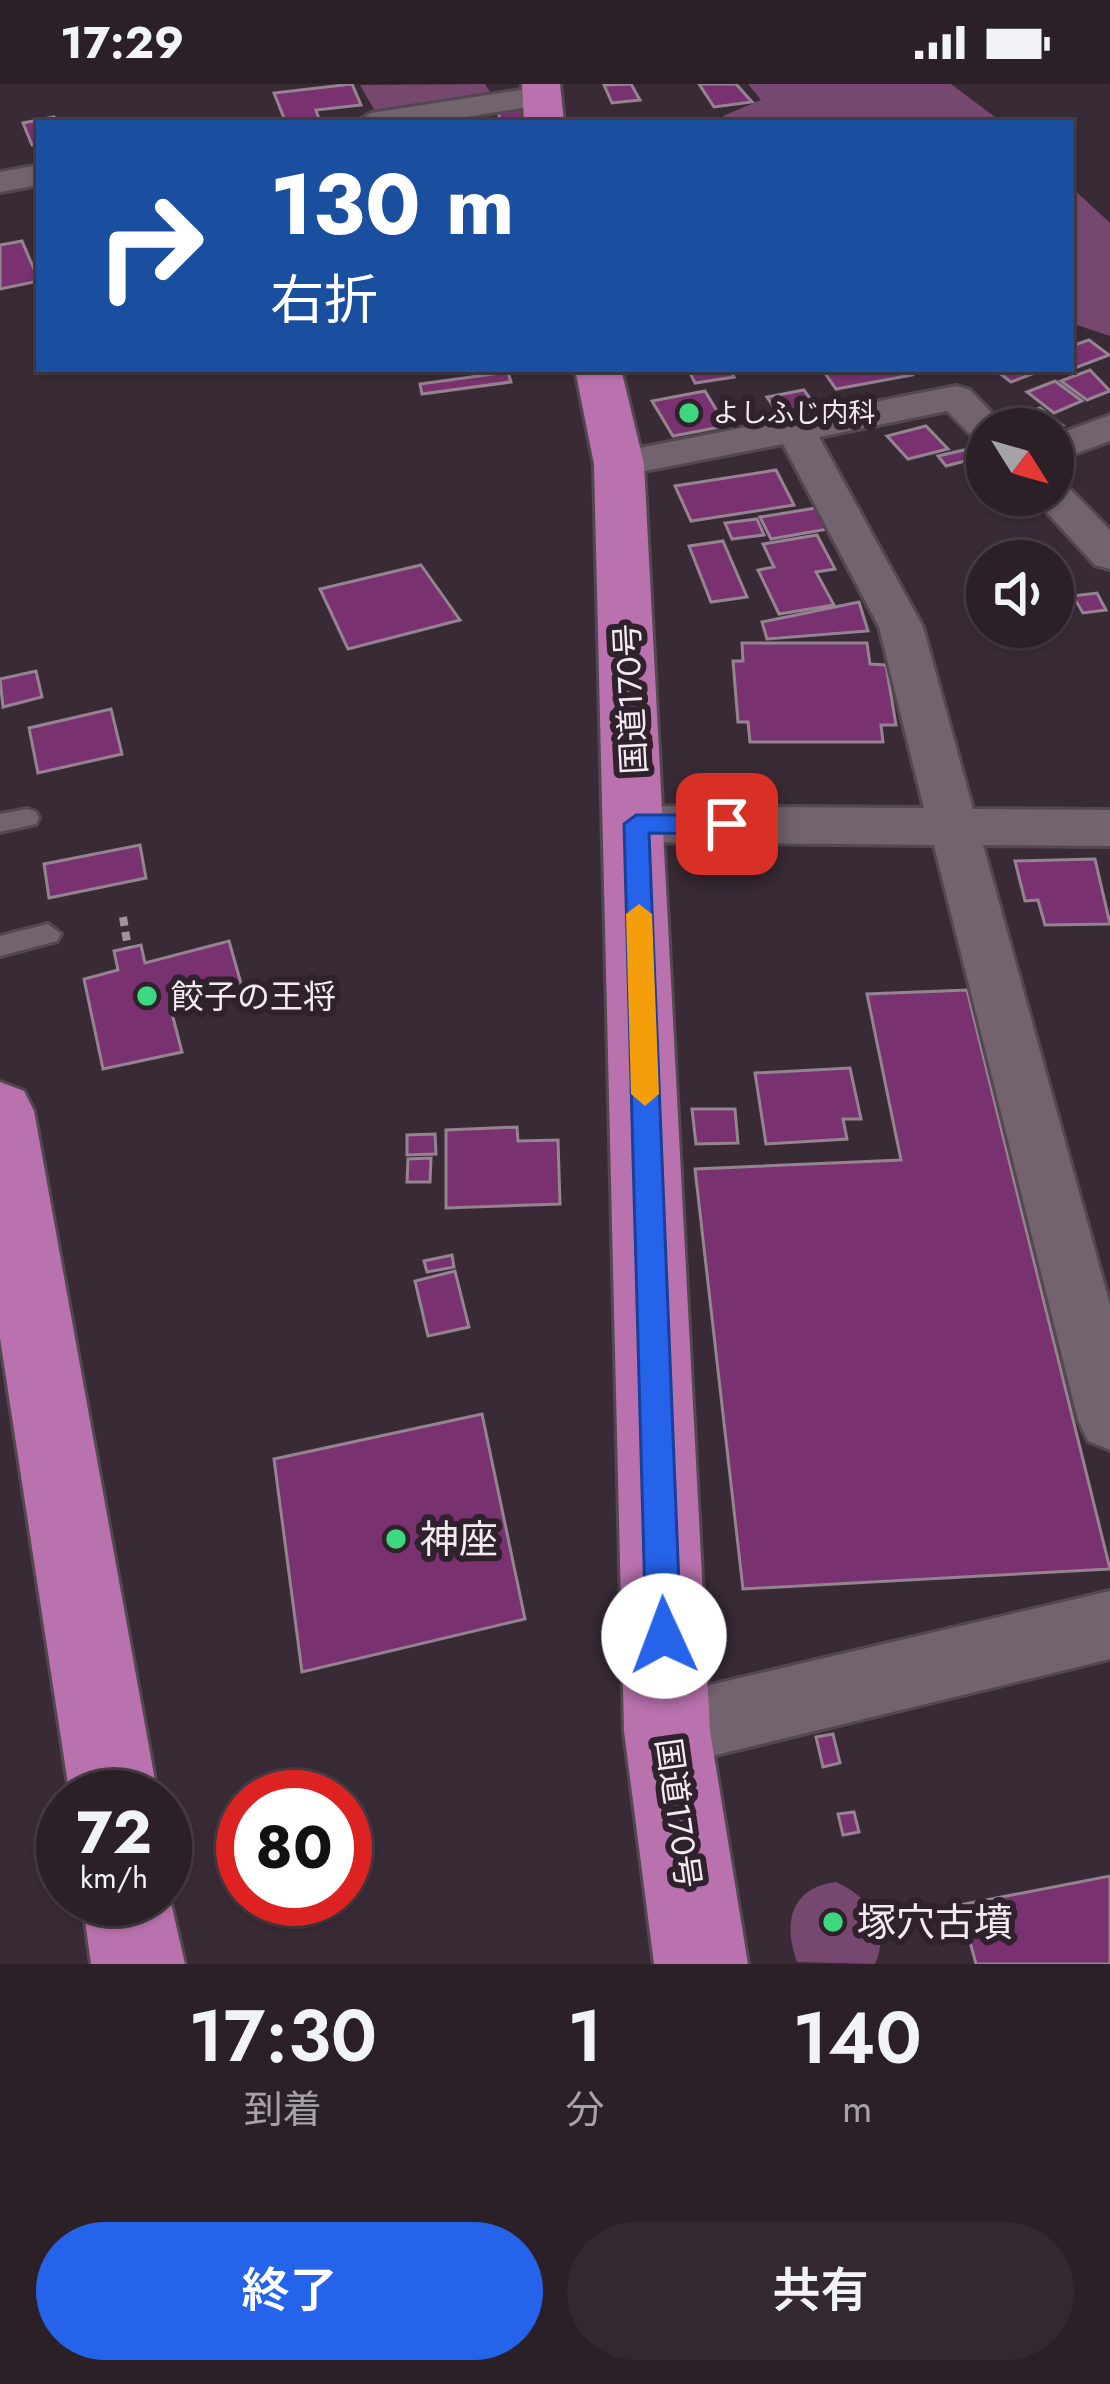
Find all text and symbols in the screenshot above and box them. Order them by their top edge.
text: 17:29 [60,10,184,75]
text: 130 m [270,144,515,266]
icon: right [72,168,228,324]
text: 右折 [270,261,378,339]
place label: よしふじ内科 [713,393,875,432]
marker: よしふじ内科 [676,400,702,426]
north arrow [966,408,1074,516]
map controls [966,408,1074,648]
button: sound [966,540,1074,648]
street label: 国道170号 [603,622,658,776]
pin [676,773,778,875]
icon: arrive [694,791,760,857]
place label: 餃子の王将 [171,973,336,1020]
marker: 餃子の王将 [134,983,160,1009]
place label: 神座 [420,1511,498,1568]
marker: 神座 [383,1526,409,1552]
position arrow [601,1573,727,1699]
street label: 国道170号 [645,1735,712,1891]
speed limit sign: 80 [216,1770,372,1926]
text: 72 [76,1789,152,1876]
text: km/h [80,1856,148,1899]
place label: 塚穴古墳 [857,1894,1013,1951]
marker: 塚穴古墳 [820,1909,846,1935]
text: 17:30 [188,1984,377,2088]
text: 1 [567,1984,603,2088]
text: 140 [793,1986,922,2090]
text: m [842,2080,872,2137]
text: 到着 [244,2081,322,2138]
text: 分 [565,2081,604,2138]
button: 終了 [36,2222,543,2360]
button: 共有 [567,2222,1074,2360]

